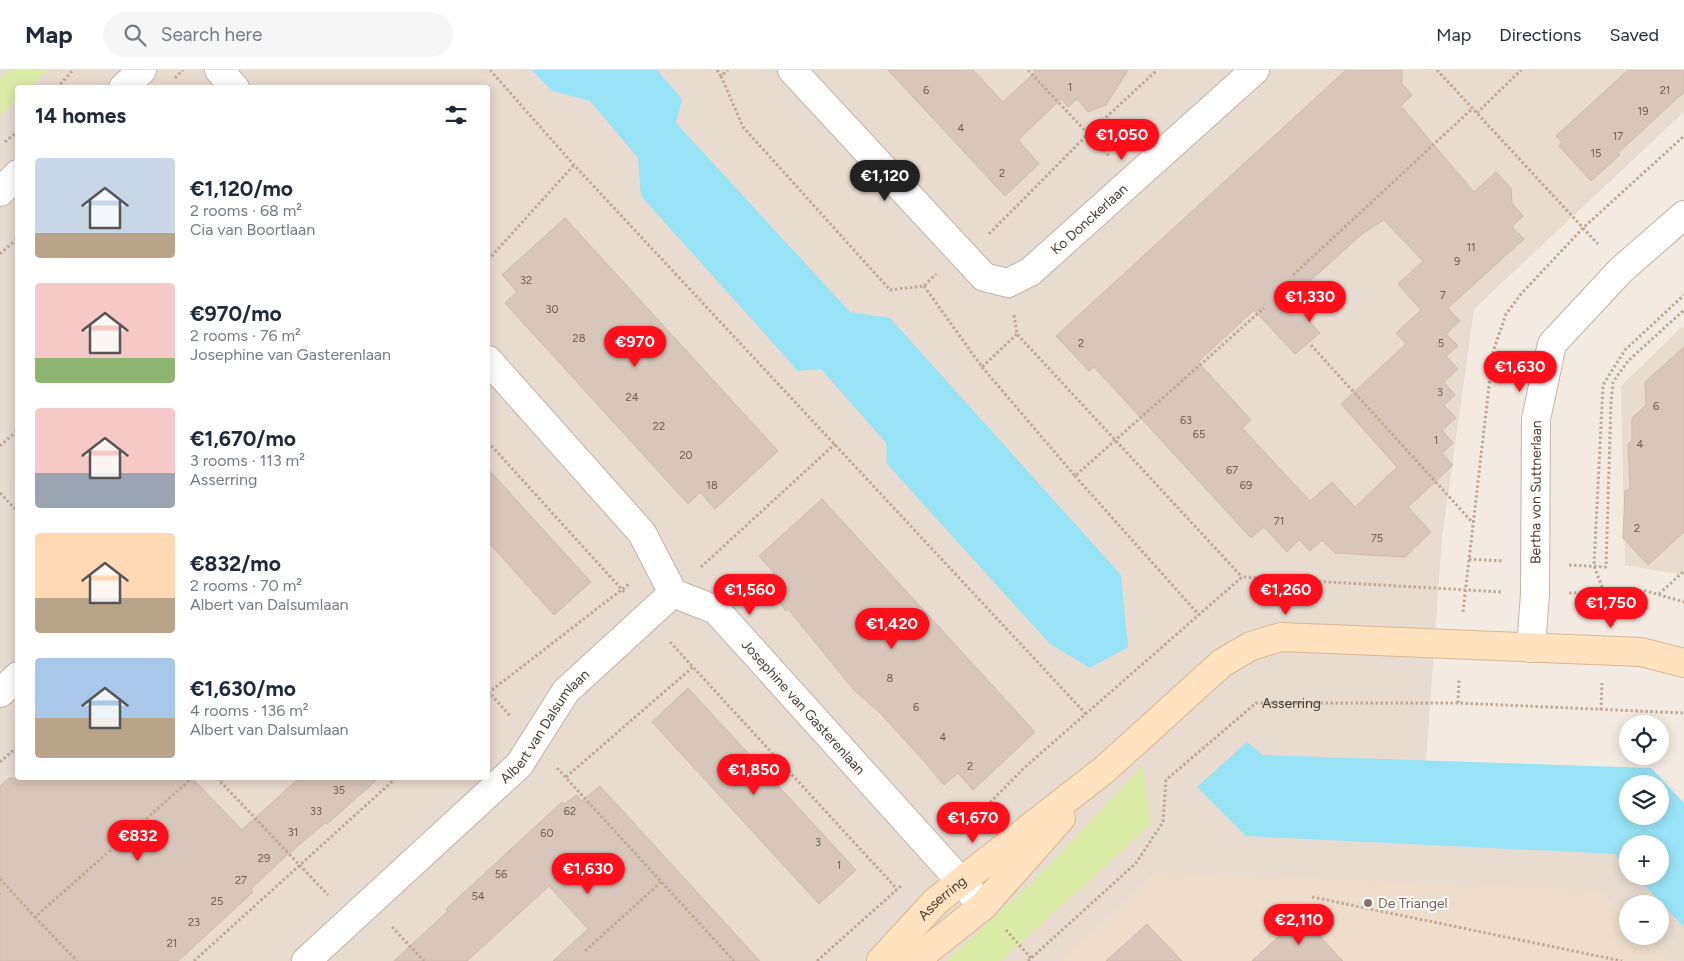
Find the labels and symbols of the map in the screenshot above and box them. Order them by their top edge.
house number: 1 [1068,81,1072,94]
house number: 6 [923,84,929,97]
house number: 21 [1660,84,1670,97]
house number: 19 [1638,105,1648,118]
pin: €1,050 [1081,118,1163,161]
house number: 4 [958,122,965,135]
house number: 17 [1613,130,1623,143]
house number: 15 [1591,147,1601,160]
pin: €1,120 [844,160,926,202]
house number: 2 [999,167,1005,180]
street label: Ko Donckerlaan [1047,180,1131,258]
house number: 11 [1466,241,1476,254]
house number: 9 [1454,255,1460,268]
house number: 32 [520,274,532,287]
pin: €1,330 [1269,280,1351,323]
house number: 7 [1440,289,1446,302]
house number: 30 [545,303,559,316]
pin: €970 [605,326,665,368]
house number: 28 [573,332,586,345]
house number: 2 [1078,337,1084,350]
house number: 5 [1438,337,1444,350]
pin: €1,630 [1479,350,1561,393]
house number: 3 [1437,386,1443,399]
house number: 24 [626,391,639,404]
house number: 6 [1653,400,1659,413]
house number: 63 [1180,414,1192,427]
house number: 22 [653,420,665,433]
street label: Bertha von Suttnerlaan [1527,420,1544,564]
house number: 65 [1193,428,1205,441]
house number: 1 [1434,434,1438,447]
house number: 4 [1637,438,1644,451]
house number: 20 [679,449,693,462]
house number: 67 [1226,464,1238,477]
house number: 18 [706,479,718,492]
house number: 69 [1240,479,1252,492]
house number: 71 [1274,515,1284,528]
house number: 2 [1634,522,1640,535]
house number: 75 [1371,532,1383,545]
pin: €1,560 [709,574,791,616]
pin: €1,260 [1245,574,1327,616]
pin: €1,750 [1570,586,1652,629]
pin: €1,420 [851,608,933,650]
street label: Josephine van Gasterenlaan [738,636,869,778]
street label: Albert van Dalsumlaan [496,665,593,787]
house number: 8 [887,672,894,685]
street label: Asserring [1262,695,1321,712]
house number: 6 [913,701,919,714]
house number: 4 [940,731,947,744]
pin: €1,850 [713,754,795,796]
house number: 2 [967,760,973,773]
house number: 35 [333,784,345,797]
pin: €1,670 [932,802,1014,844]
house number: 33 [310,805,322,818]
house number: 62 [564,805,576,818]
pin: €832 [108,820,168,862]
house number: 31 [288,826,298,839]
house number: 60 [540,827,554,840]
house number: 3 [815,836,821,849]
house number: 29 [258,852,270,865]
pin: €1,630 [547,852,629,895]
house number: 1 [837,859,841,872]
house number: 56 [495,868,507,881]
street label: Asserring [914,872,970,924]
house number: 27 [235,874,247,887]
house number: 54 [471,890,485,903]
house number: 25 [211,895,223,908]
place label: De Triangel [1378,895,1448,912]
marker: De Triangel [1362,897,1374,909]
pin: €2,110 [1258,904,1340,946]
house number: 23 [188,916,200,929]
house number: 21 [167,937,177,950]

